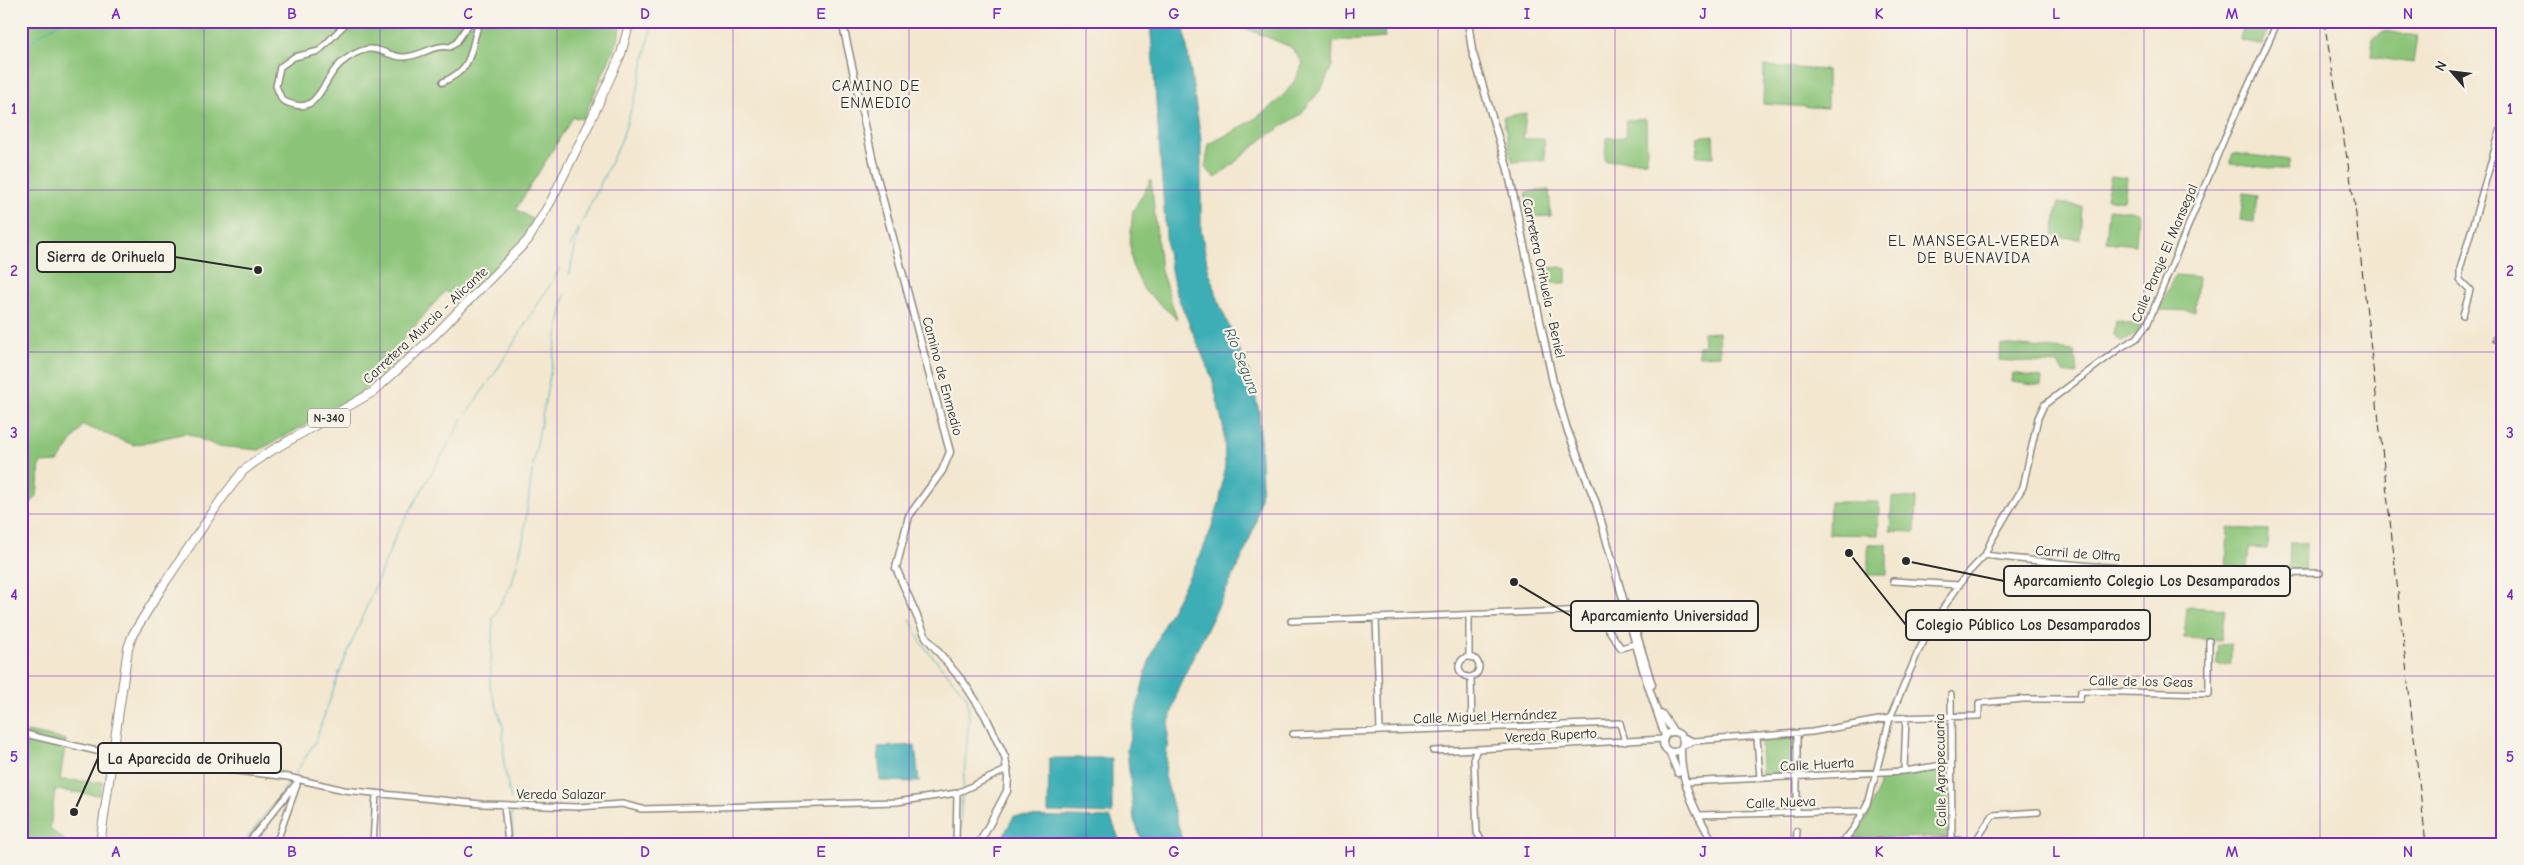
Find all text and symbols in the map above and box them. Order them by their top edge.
text: A [112,5,121,23]
text: B [287,5,297,23]
text: C [463,5,473,23]
text: D [640,5,650,23]
text: E [816,5,826,23]
text: F [992,5,1002,23]
text: G [1168,5,1180,23]
text: H [1344,5,1356,23]
text: I [1524,5,1530,23]
text: J [1699,5,1707,23]
text: K [1874,5,1884,23]
text: L [2052,5,2060,23]
text: M [2226,5,2239,23]
text: N [2403,5,2413,23]
north arrow [2426,48,2476,98]
text: N [2431,58,2451,74]
district label: CAMINO DE ENMEDIO [832,77,920,112]
text: 1 [11,100,17,118]
text: 1 [2507,100,2513,118]
street label: Calle Paraje El Mansegal [2128,181,2201,325]
street label: Carretera Orihuela - Beniel [1518,197,1569,360]
district label: EL MANSEGAL-VEREDA DE BUENAVIDA [1888,232,2060,267]
callout: Sierra de Orihuela [37,242,175,272]
text: Sierra de Orihuela [47,248,165,266]
text: 2 [10,262,18,280]
text: 2 [2506,262,2514,280]
street label: Carretera Murcia - Alicante [359,263,491,388]
street label: Camino de Enmedio [918,315,967,437]
water label: Río Segura [1221,325,1264,397]
road number: N-340 [308,408,350,428]
text: 3 [10,424,18,442]
text: 3 [2506,424,2514,442]
street label: Carril de Oltra [2035,542,2121,565]
callout: Aparcamiento Colegio Los Desamparados [2004,566,2290,596]
text: Aparcamiento Colegio Los Desamparados [2014,572,2280,590]
text: 4 [10,586,18,604]
text: 4 [2506,586,2514,604]
callout: Aparcamiento Universidad [1571,601,1758,631]
text: Aparcamiento Universidad [1581,607,1749,625]
callout: Colegio Público Los Desamparados [1906,610,2150,640]
text: Colegio Público Los Desamparados [1916,616,2140,634]
street label: Calle de los Geas [2089,672,2193,691]
street label: Calle Miguel Hernández [1413,705,1557,728]
street label: Calle Agropecuaria [1931,713,1950,827]
street label: Vereda Ruperto [1505,725,1597,746]
callout: La Aparecida de Orihuela [98,743,281,773]
text: 5 [10,748,18,766]
text: 5 [2506,748,2514,766]
text: La Aparecida de Orihuela [108,750,270,768]
street label: Calle Huerta [1779,754,1855,775]
street label: Vereda Salazar [516,786,606,803]
street label: Calle Nueva [1746,793,1816,812]
text: A [112,843,121,861]
text: B [287,843,297,861]
text: C [463,843,473,861]
text: D [640,843,650,861]
text: E [816,843,826,861]
text: F [992,843,1002,861]
text: G [1168,843,1180,861]
text: H [1344,843,1356,861]
text: I [1524,843,1530,861]
text: J [1699,843,1707,861]
text: K [1874,843,1884,861]
text: L [2052,843,2060,861]
text: M [2226,843,2239,861]
text: N [2403,843,2413,861]

